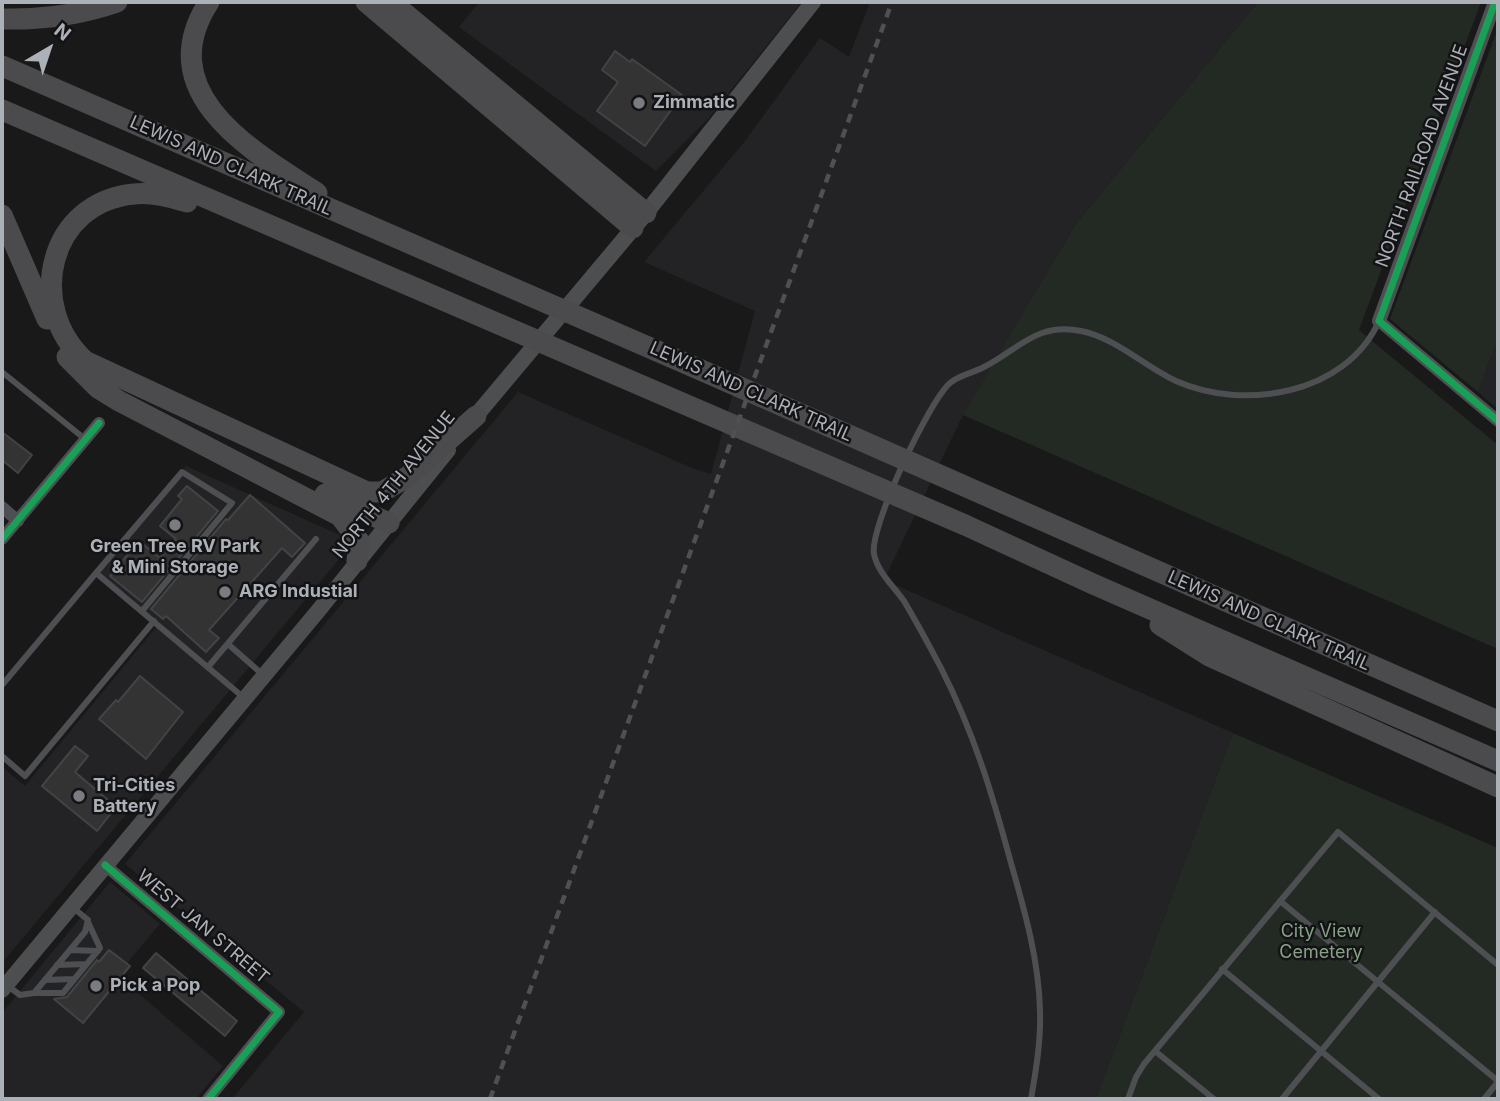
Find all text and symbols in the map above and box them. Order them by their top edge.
north arrow [14,14,84,84]
text: N [50,19,75,46]
street label: NORTH RAILROAD AVENUE [1372,42,1472,270]
place label: Zimmatic [653,92,735,114]
marker: Zimmatic [631,95,647,111]
street label: LEWIS AND CLARK TRAIL [126,112,336,220]
street label: LEWIS AND CLARK TRAIL [646,338,856,446]
street label: NORTH 4TH AVENUE [328,407,460,563]
marker: Green Tree RV Park & Mini Storage [167,517,183,533]
place label: Green Tree RV Park & Mini Storage [90,536,260,578]
street label: LEWIS AND CLARK TRAIL [1164,567,1374,675]
place label: ARG Industial [239,581,358,603]
marker: ARG Industial [217,584,233,600]
place label: Tri-Cities Battery [93,775,175,818]
marker: Tri-Cities Battery [71,788,87,804]
street label: WEST JAN STREET [133,865,273,989]
park label: City View Cemetery [1279,921,1363,964]
place label: Pick a Pop [110,975,200,997]
marker: Pick a Pop [88,978,104,994]

